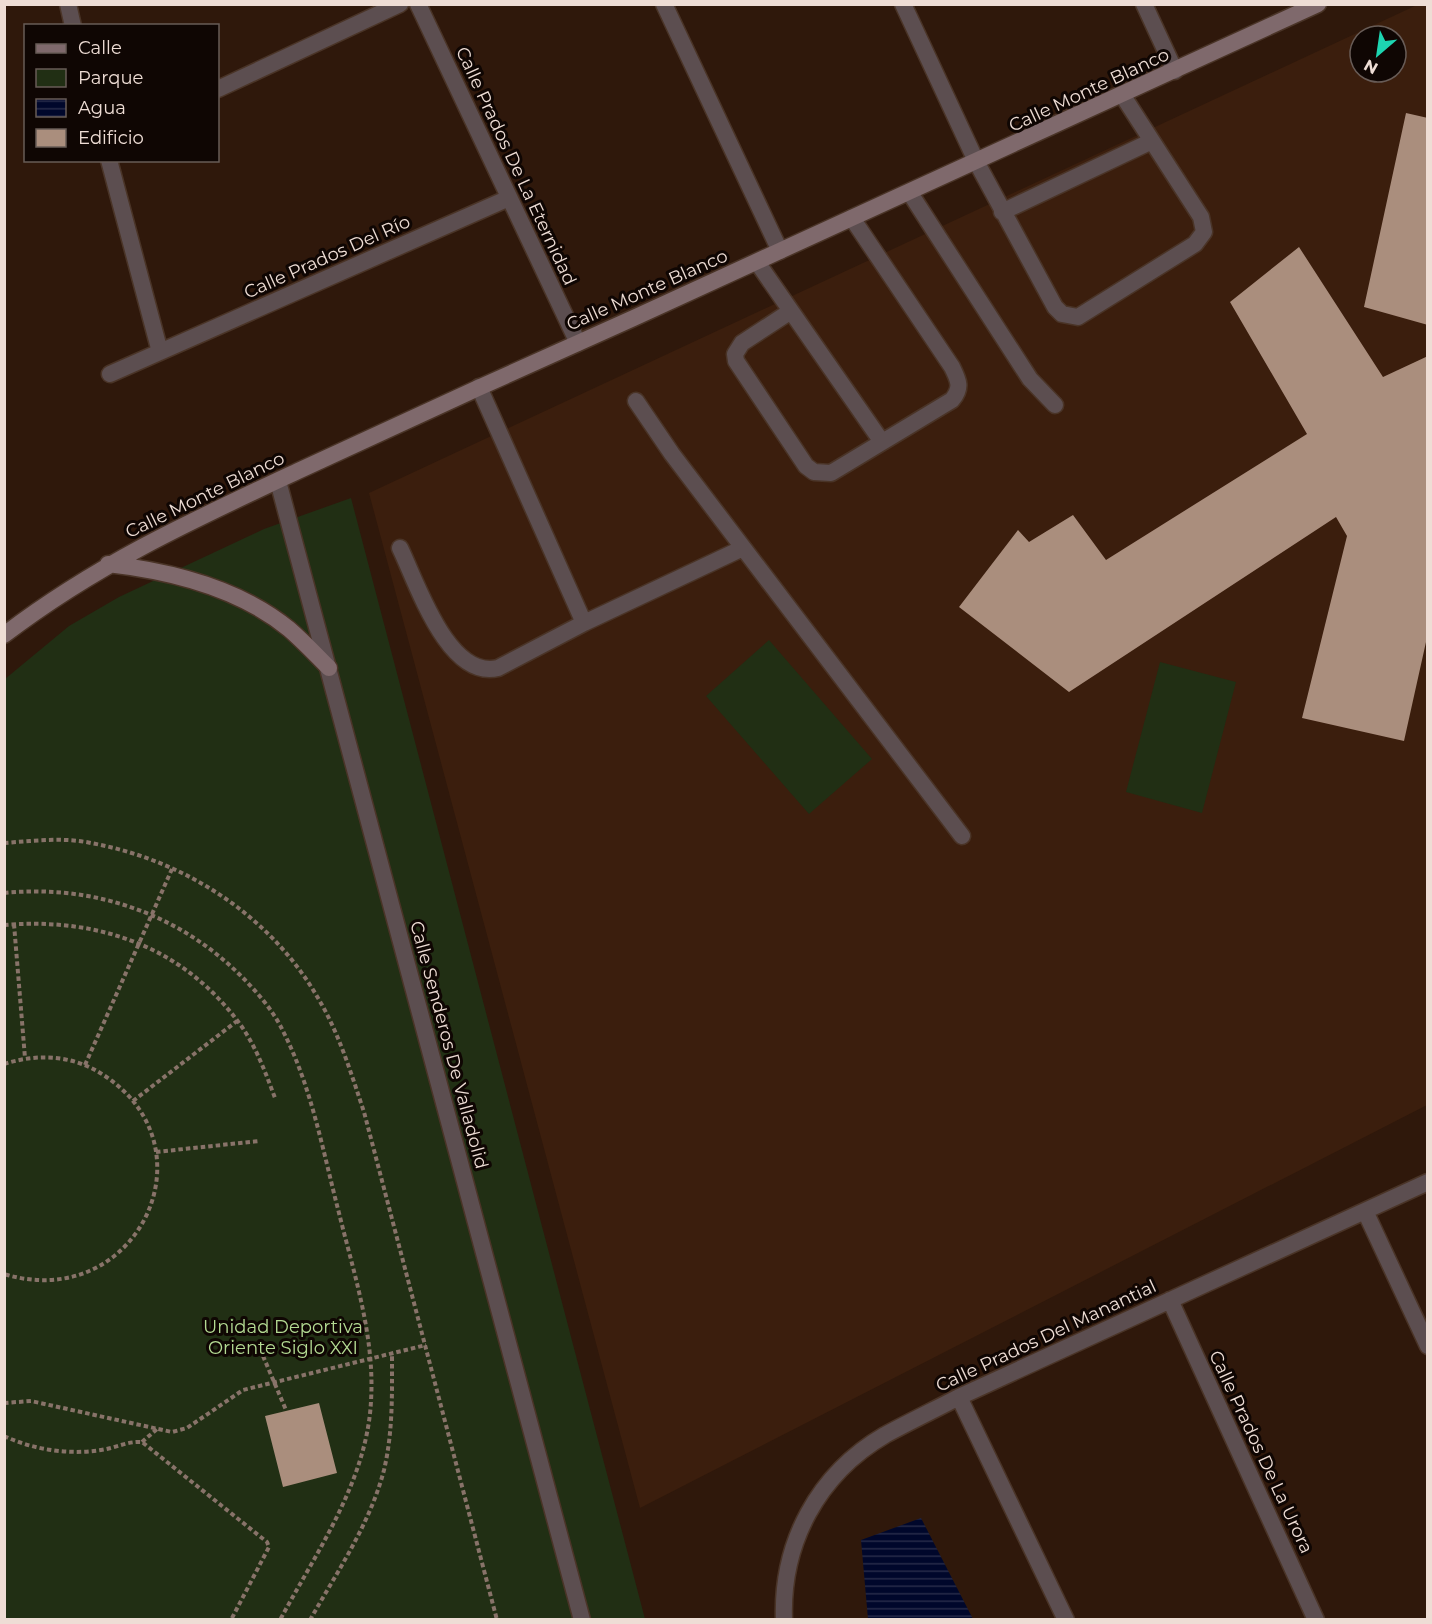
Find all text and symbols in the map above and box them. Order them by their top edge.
legend [24,24,219,162]
north arrow [1348,24,1408,84]
text: Calle [78,37,122,59]
street label: Calle Prados De La Eternidad [451,43,581,289]
street label: Calle Monte Blanco [1005,43,1173,137]
text: N [1361,55,1381,78]
text: Parque [78,67,144,89]
text: Agua [78,97,126,119]
text: Edificio [78,127,144,149]
street label: Calle Prados Del Río [240,210,414,304]
street label: Calle Monte Blanco [563,245,731,335]
street label: Calle Monte Blanco [122,447,288,543]
street label: Calle Senderos De Valladolid [405,919,493,1171]
street label: Calle Prados Del Manantial [932,1275,1160,1397]
park label: Unidad Deportiva Oriente Siglo XXI [203,1316,363,1359]
street label: Calle Prados De La Urora [1204,1347,1318,1557]

